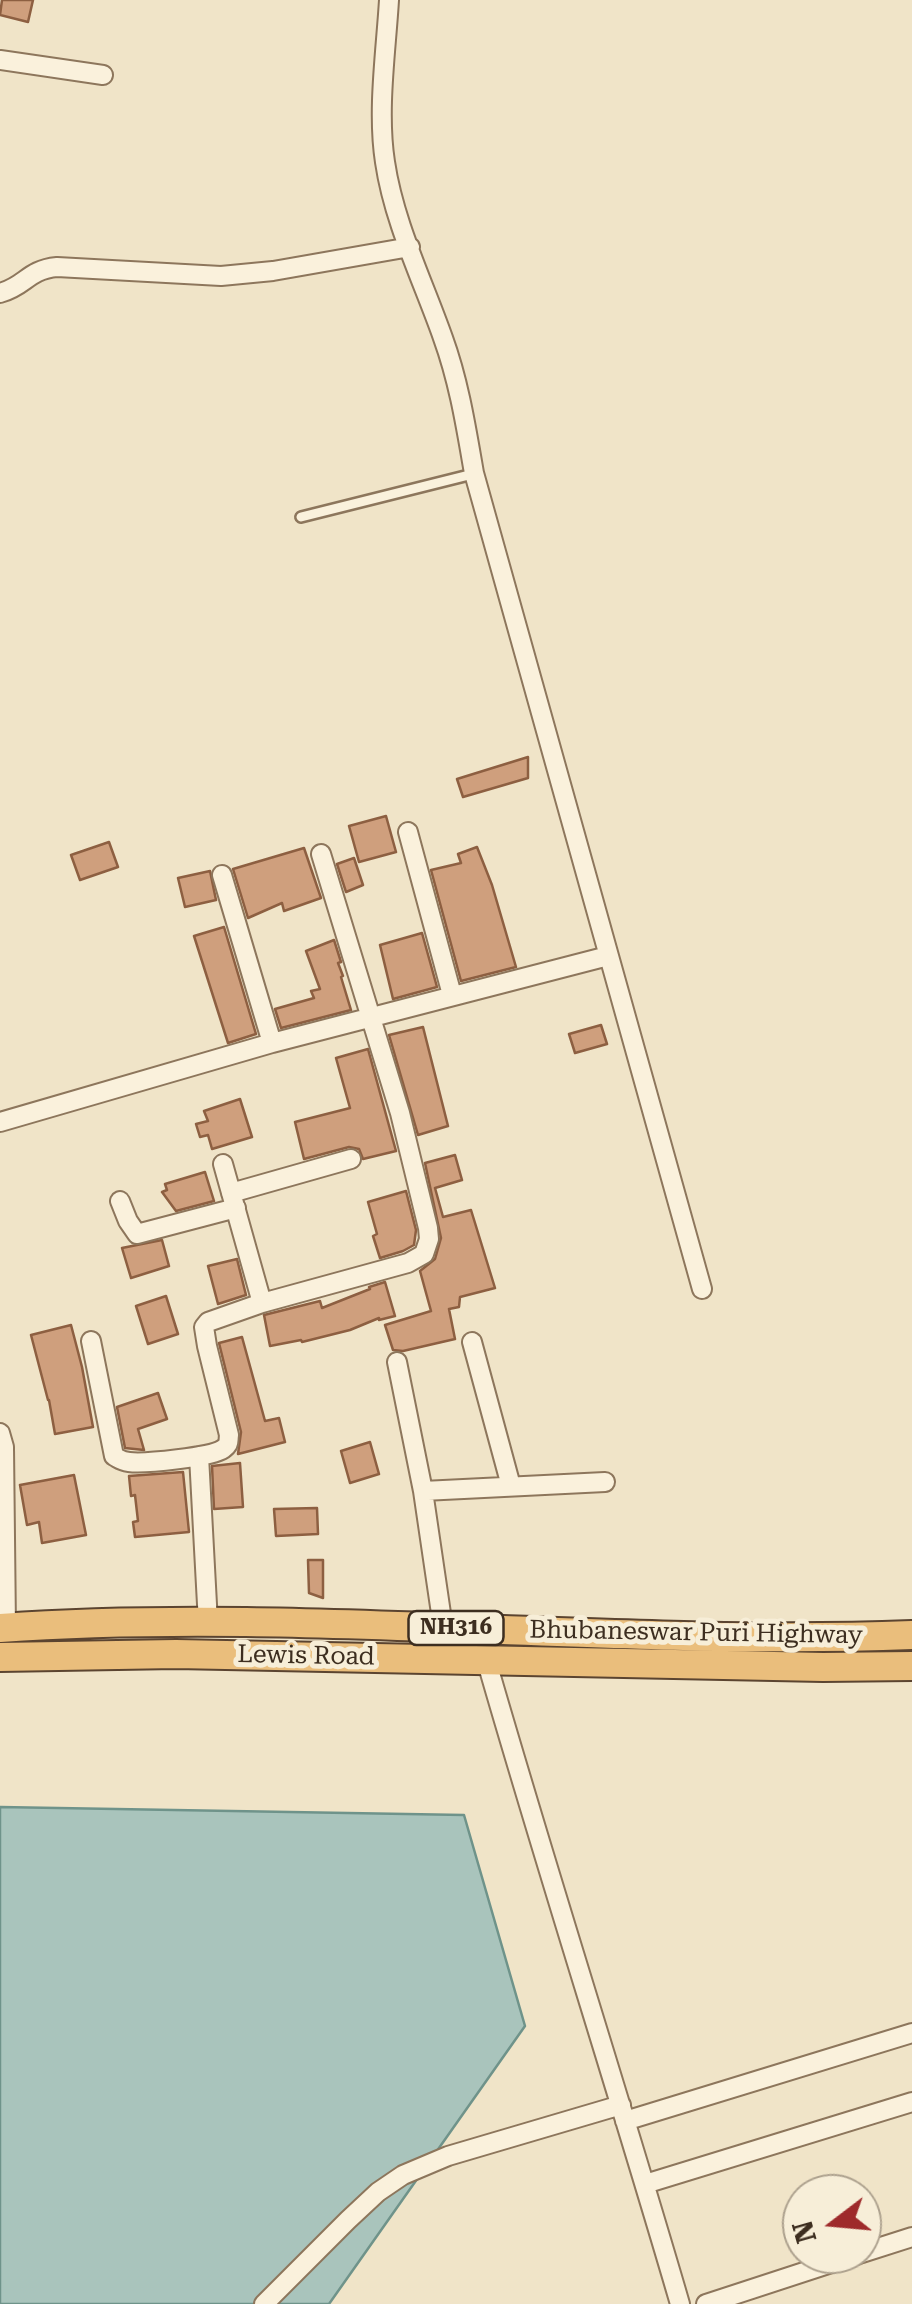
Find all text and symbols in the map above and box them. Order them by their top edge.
road number: NH316 [408,1611,504,1645]
street label: Bhubaneswar Puri Highway [529,1615,863,1651]
street label: Lewis Road [237,1640,375,1672]
north arrow [782,2174,882,2274]
text: N [786,2217,823,2247]

